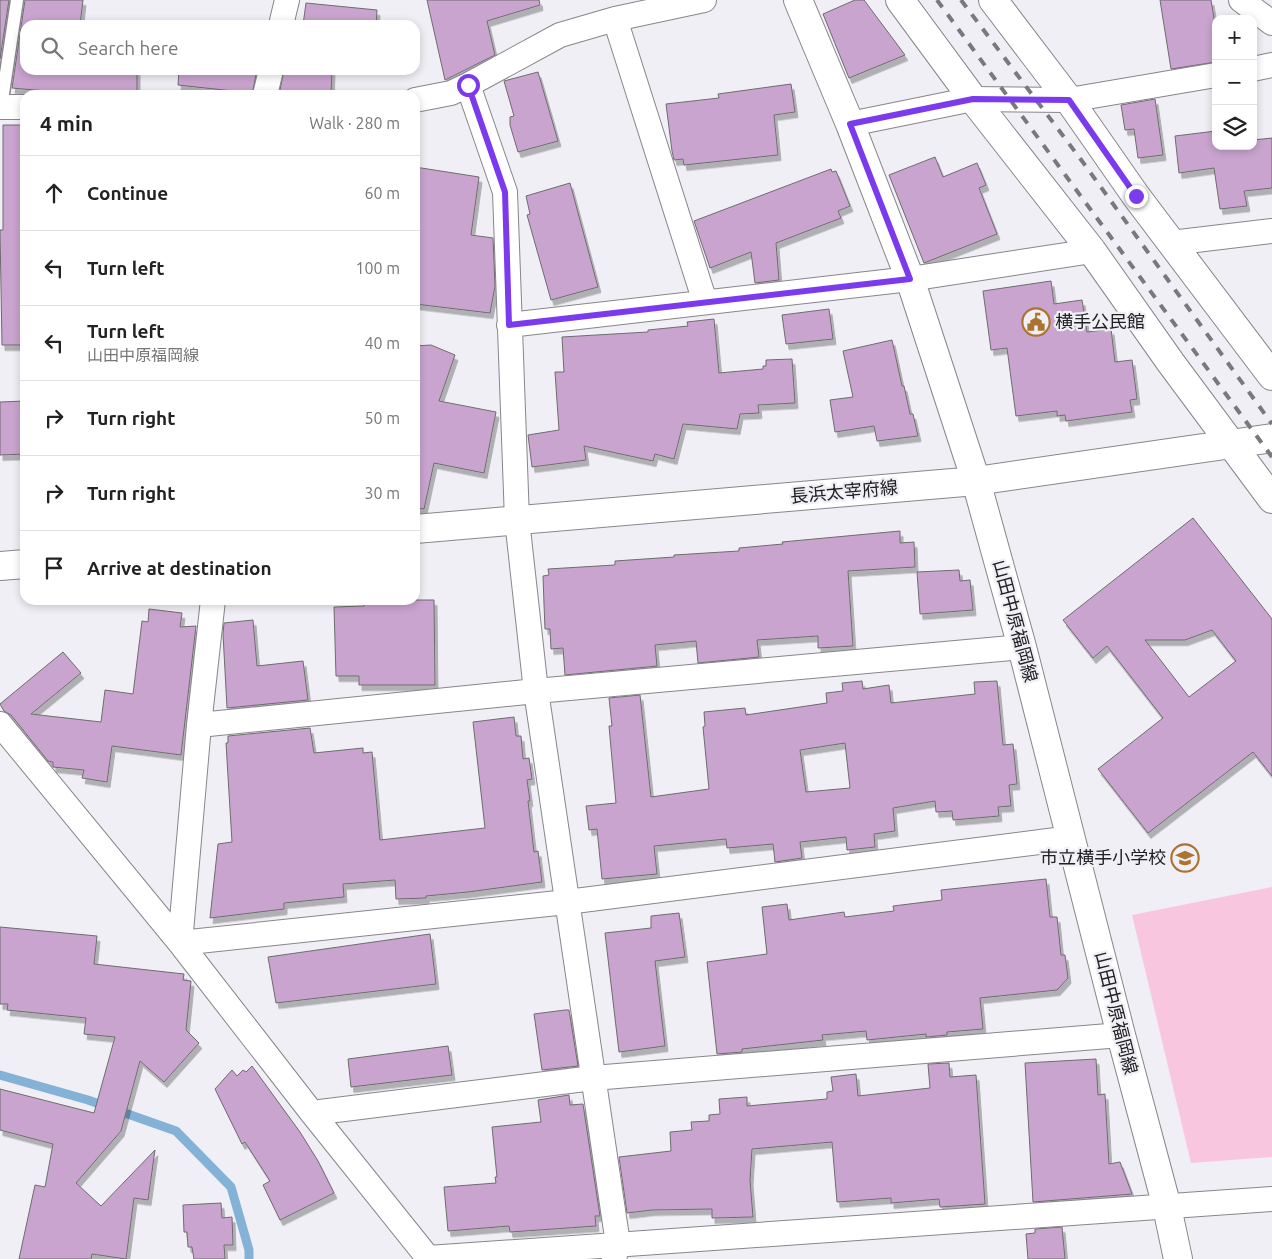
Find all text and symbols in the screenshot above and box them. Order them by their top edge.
map controls [1212,15,1257,150]
button: + [1212,15,1257,60]
search box [20,20,420,75]
icon: search [38,34,66,62]
text: Search here [78,37,178,59]
button: − [1212,60,1257,105]
route start [457,74,480,97]
button: layers [1212,105,1257,150]
text: 4 min [40,111,93,135]
text: Walk · 280 m [309,114,400,132]
icon: ahead [40,179,68,207]
text: Continue [87,182,168,204]
text: 60 m [364,184,400,202]
route end [1125,185,1148,208]
icon: left [40,254,68,282]
text: Turn left [87,257,165,279]
text: 100 m [355,259,400,277]
public building icon: 横手公民館 [1021,307,1051,337]
place label: 横手公民館 [1055,311,1145,331]
text: Turn left [87,320,165,342]
icon: left [40,329,68,357]
text: 40 m [364,334,400,352]
text: 山田中原福岡線 [87,346,199,364]
icon: right [40,404,68,432]
text: Turn right [87,407,175,429]
text: 50 m [364,409,400,427]
street label: 長浜太宰府線 [789,476,899,506]
icon: right [40,479,68,507]
text: Turn right [87,482,175,504]
text: 30 m [364,484,400,502]
icon: arrive [40,554,68,582]
text: Arrive at destination [87,557,272,579]
street label: 山田中原福岡線 [990,557,1042,684]
school or university icon: 市立横手小学校 [1170,843,1200,873]
place label: 市立横手小学校 [1040,847,1166,867]
street label: 山田中原福岡線 [1092,949,1142,1076]

